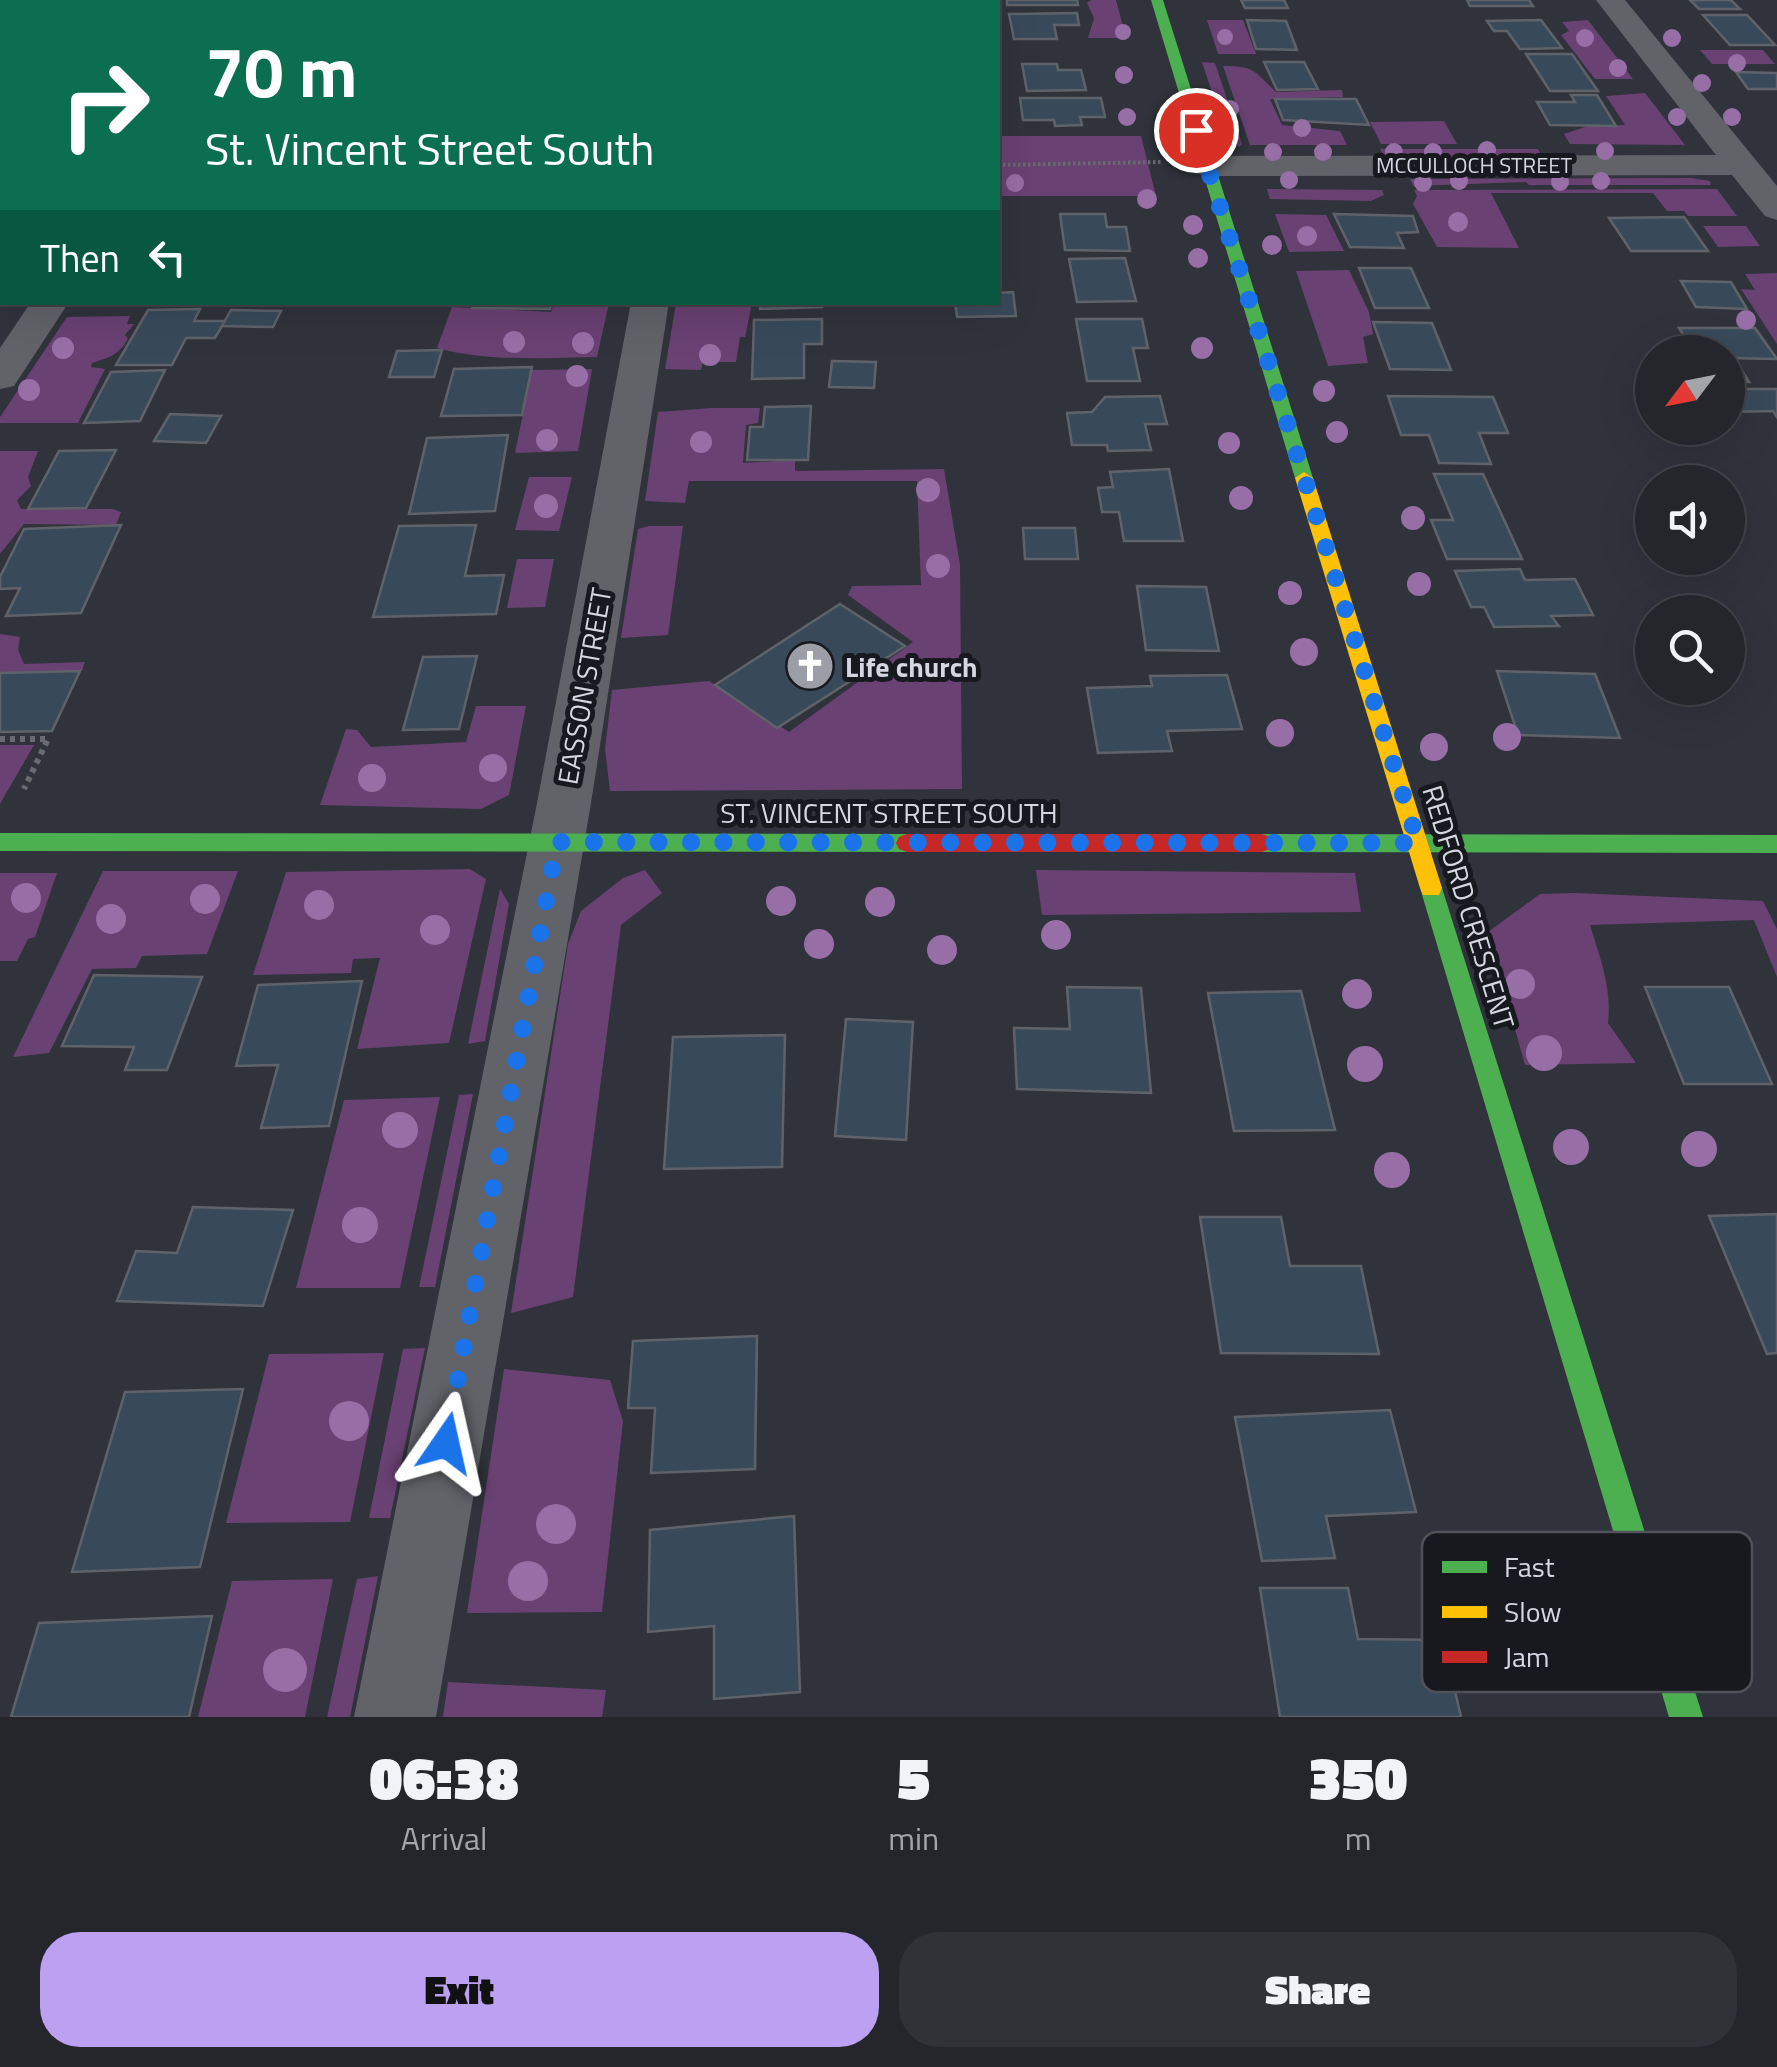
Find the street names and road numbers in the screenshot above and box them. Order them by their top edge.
street label: MCCULLOCH STREET [1376,148,1573,182]
street label: EASSON STREET [546,584,622,788]
street label: REDFORD CRESCENT [1412,780,1527,1034]
street label: ST. VINCENT STREET SOUTH [720,791,1058,834]

